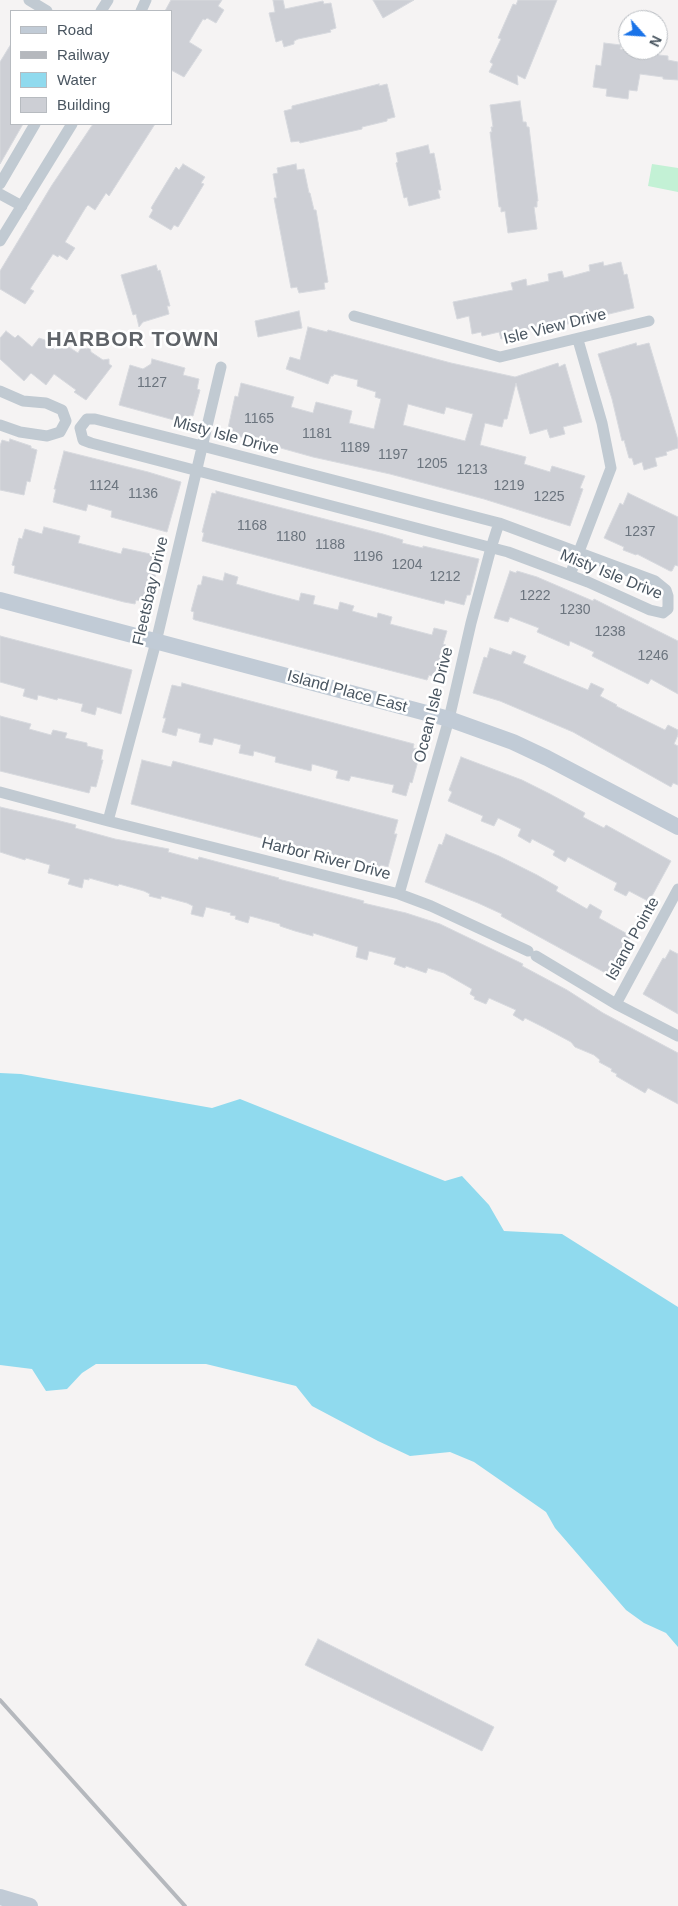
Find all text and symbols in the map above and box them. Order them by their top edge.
legend [10,10,172,125]
north arrow [618,10,668,60]
text: Road [57,21,93,38]
text: N [646,33,665,49]
text: Railway [57,46,110,63]
text: Water [57,71,96,88]
text: Building [57,96,110,113]
street label: Isle View Drive [501,305,609,349]
district label: HARBOR TOWN [45,327,221,353]
house number: 1127 [137,375,167,391]
house number: 1165 [244,411,274,427]
street label: Misty Isle Drive [171,413,281,459]
house number: 1181 [302,426,332,442]
house number: 1189 [340,440,370,456]
house number: 1197 [378,447,408,463]
house number: 1205 [416,456,448,472]
house number: 1213 [456,462,488,478]
house number: 1124 [89,478,119,494]
house number: 1219 [493,478,525,494]
house number: 1136 [128,486,158,502]
house number: 1225 [533,489,565,505]
house number: 1168 [237,518,267,534]
house number: 1237 [624,524,656,540]
house number: 1180 [276,529,306,545]
street label: Fleetsbay Drive [129,535,173,647]
house number: 1188 [315,537,345,553]
street label: Misty Isle Drive [557,546,665,604]
house number: 1196 [353,549,383,565]
house number: 1204 [391,557,423,573]
house number: 1212 [429,569,461,585]
house number: 1222 [519,588,551,604]
house number: 1230 [559,602,591,618]
house number: 1238 [594,624,626,640]
street label: Ocean Isle Drive [410,645,458,765]
house number: 1246 [637,648,669,664]
street label: Island Place East [285,667,409,717]
street label: Harbor River Drive [259,834,393,884]
street label: Island Pointe [602,894,664,984]

